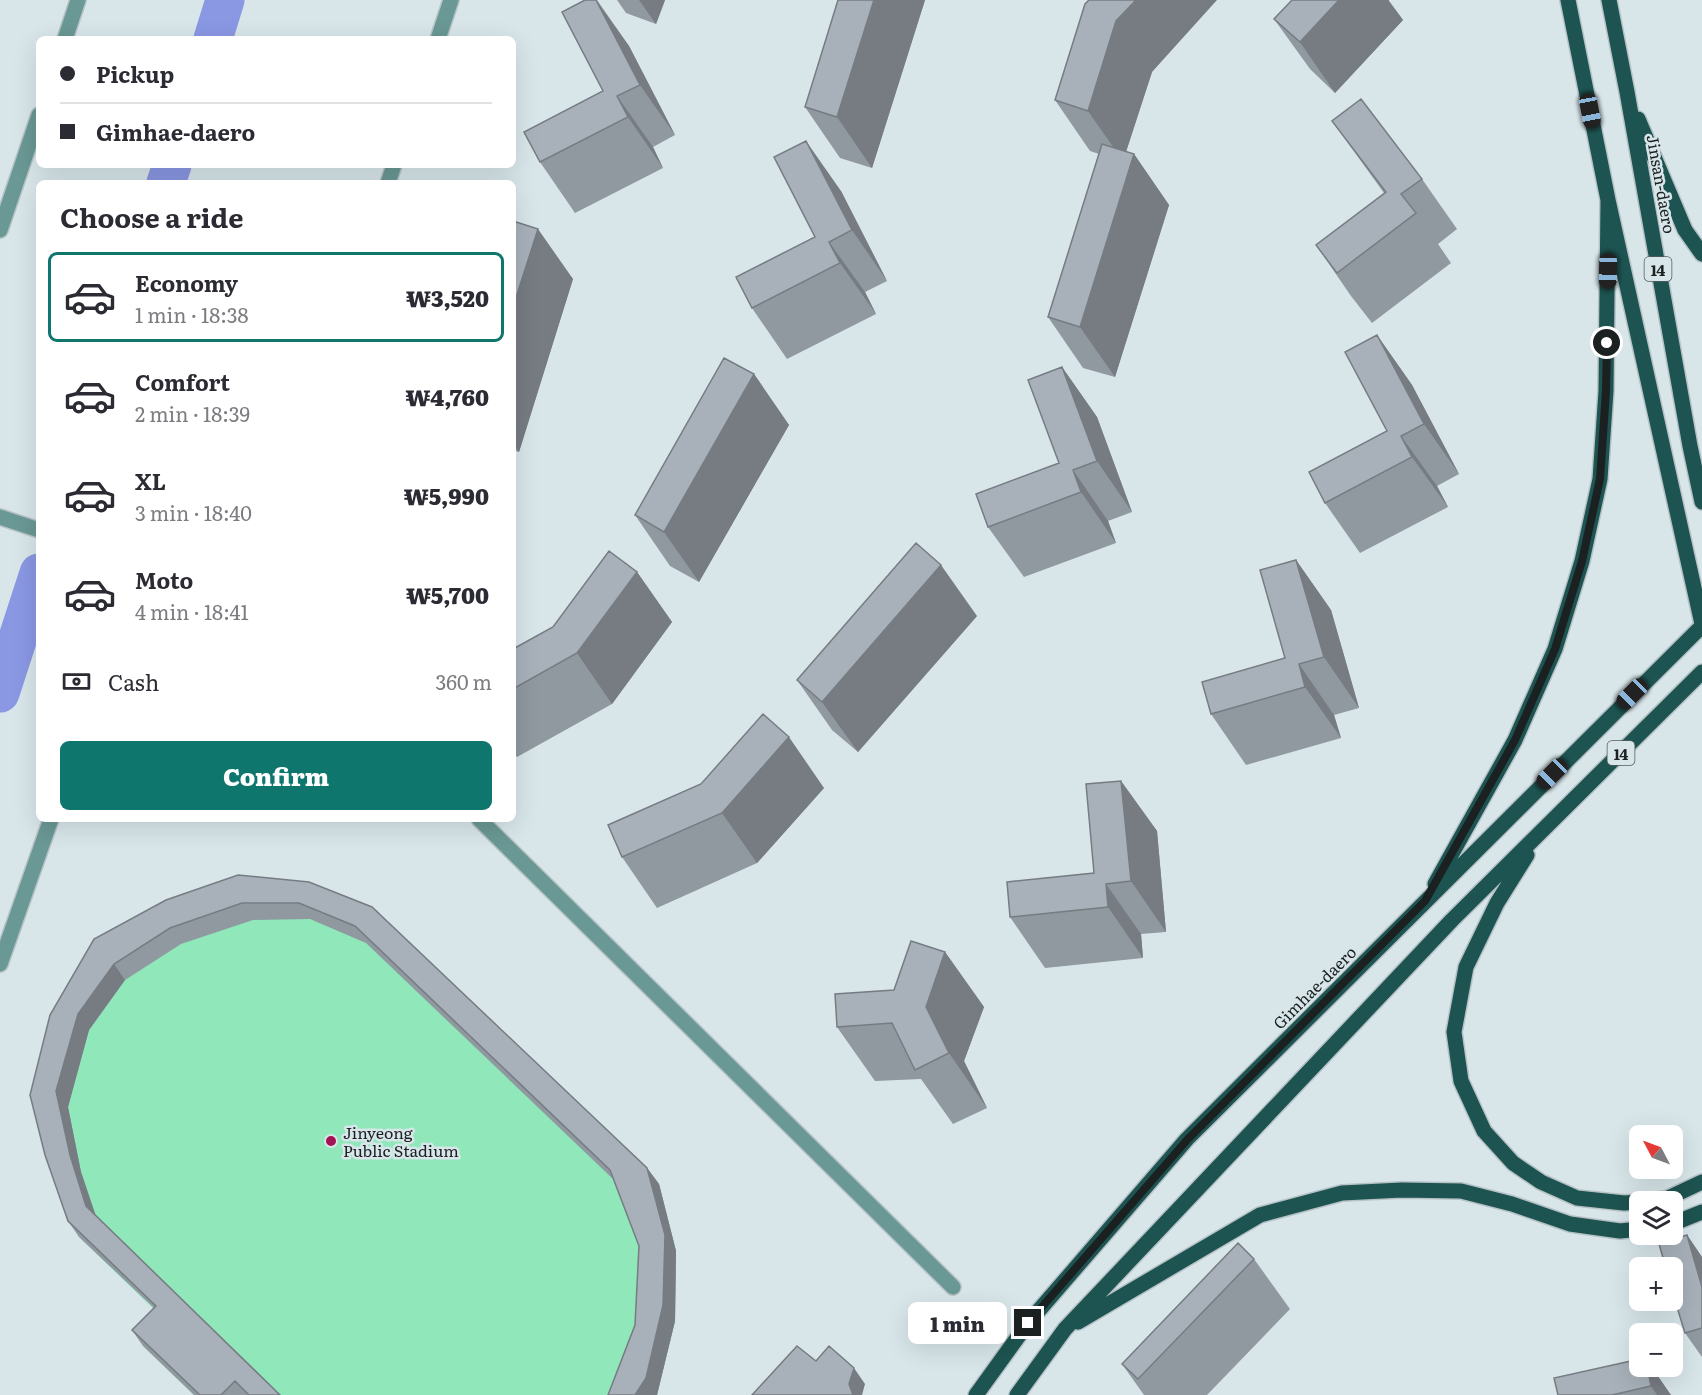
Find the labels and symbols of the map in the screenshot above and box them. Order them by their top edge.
car [1578,92,1602,130]
street label: Jinsan-daero [1642,133,1682,235]
car [1599,253,1617,289]
road number: 14 [1644,257,1672,281]
route start [1593,329,1620,356]
car [1613,675,1651,713]
road number: 14 [1608,741,1634,765]
car [1533,755,1571,793]
street label: Gimhae-daero [1267,940,1361,1034]
place label: Jinyeong Public Stadium [343,1120,459,1162]
north arrow [1629,1125,1683,1179]
marker: Jinyeong Public Stadium [324,1134,338,1148]
callout: 1 min [908,1302,1007,1344]
route end [1014,1309,1041,1336]

